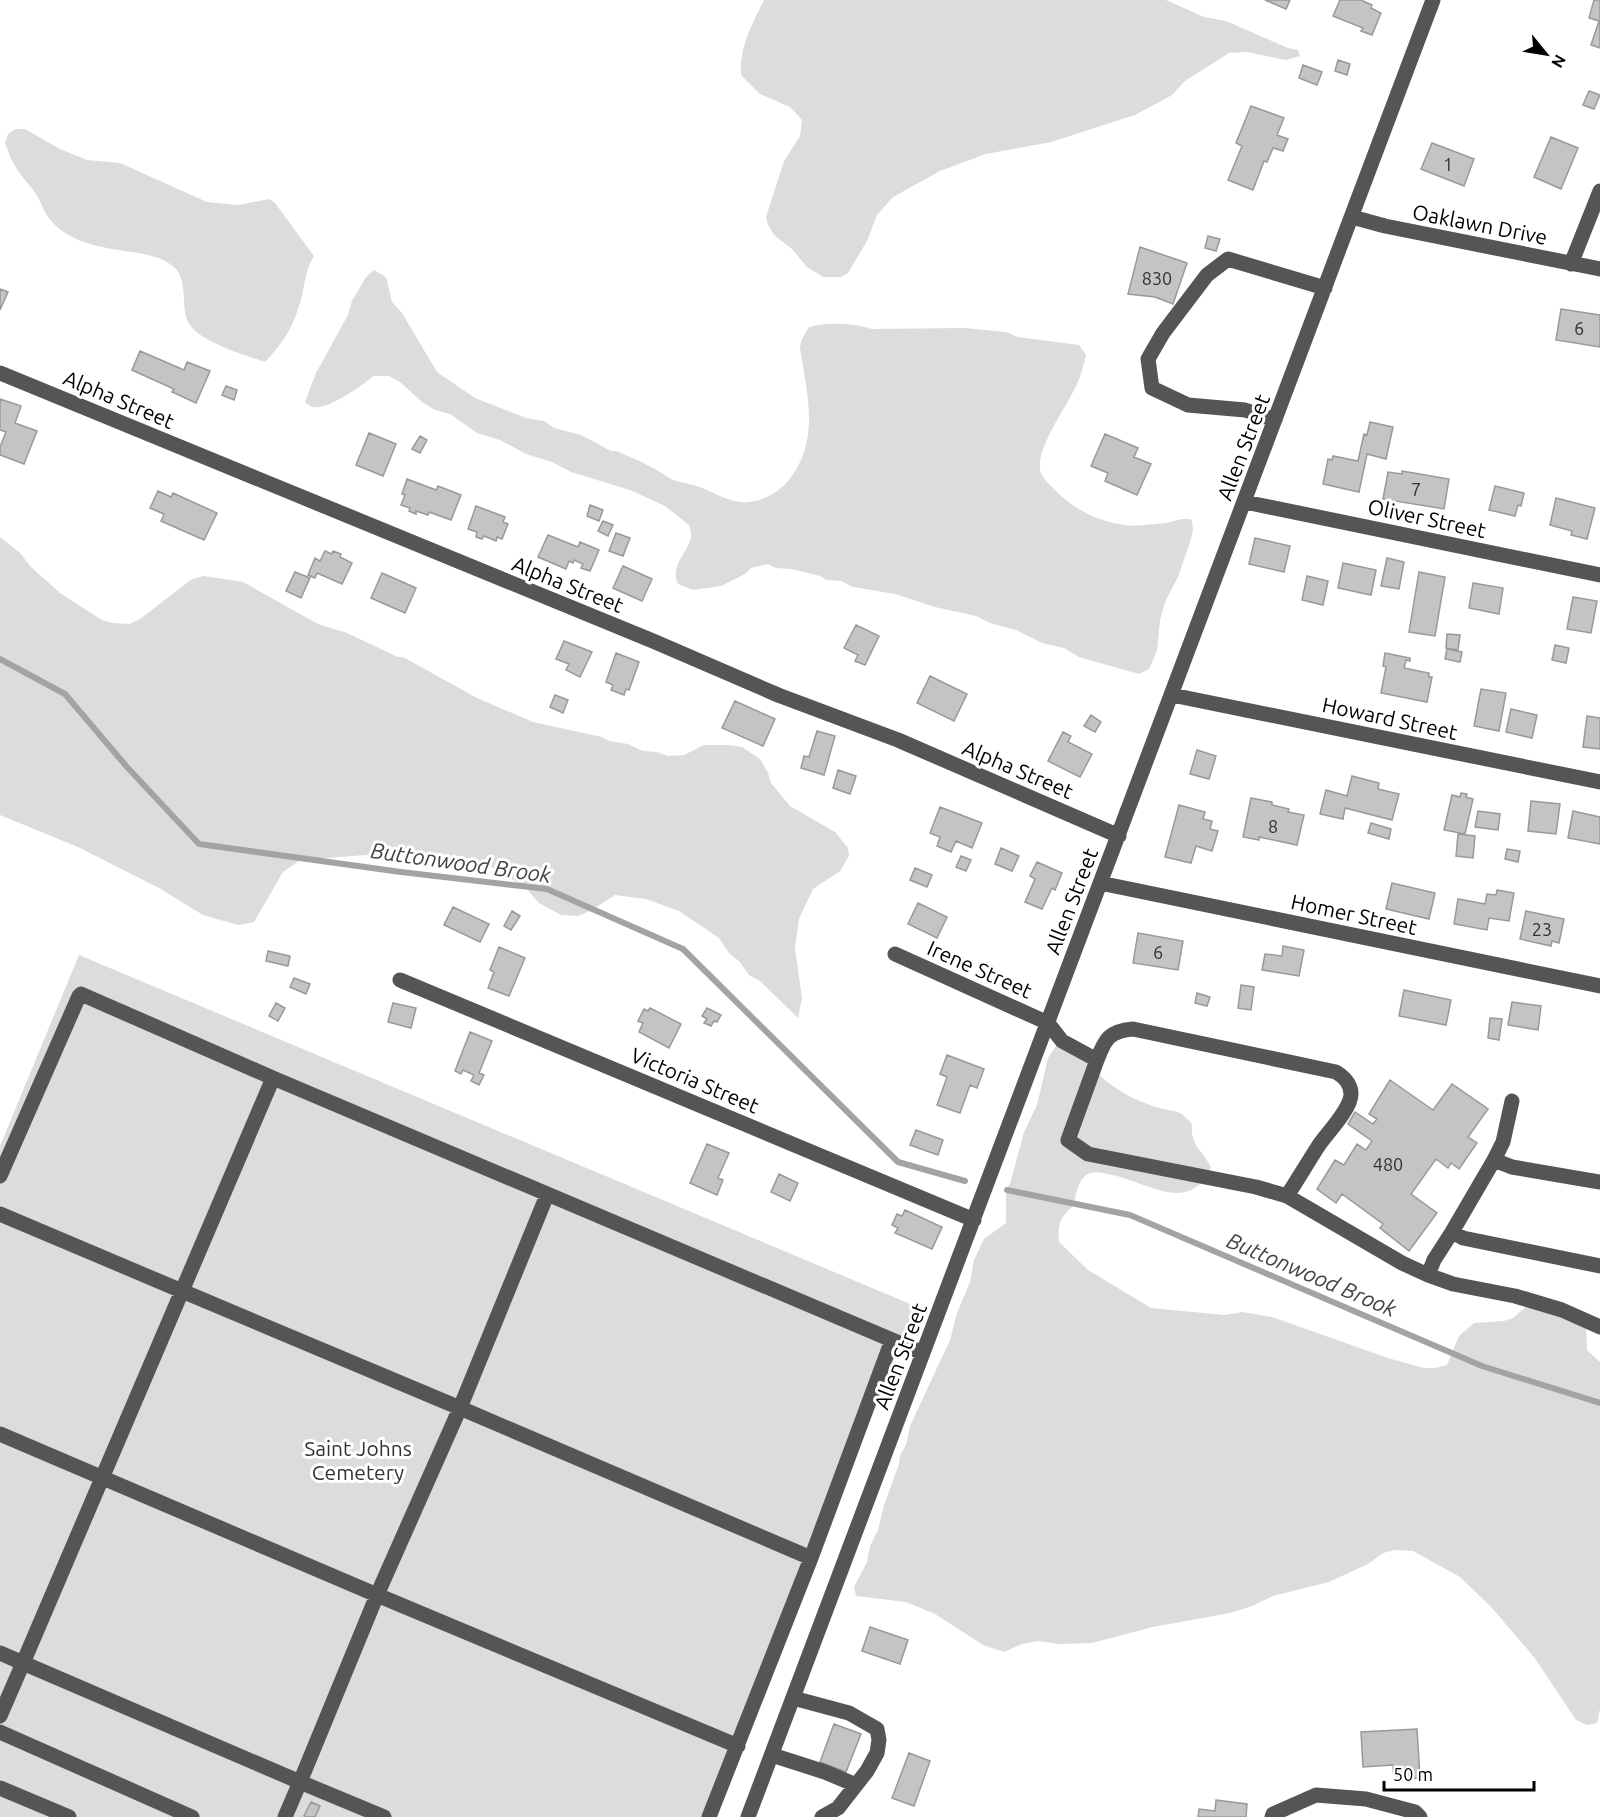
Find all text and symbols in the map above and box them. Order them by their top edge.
north arrow [1516,24,1576,84]
text: N [1548,52,1570,71]
house number: 1 [1443,154,1453,174]
street label: Oaklawn Drive [1411,199,1549,249]
house number: 830 [1142,268,1172,288]
house number: 6 [1574,318,1584,338]
street label: Alpha Street [60,365,178,433]
street label: Allen Street [1212,391,1274,503]
house number: 7 [1411,479,1421,499]
street label: Oliver Street [1366,494,1488,542]
street label: Alpha Street [509,551,627,617]
street label: Howard Street [1320,692,1460,744]
street label: Alpha Street [959,735,1077,803]
house number: 8 [1268,816,1278,836]
water label: Buttonwood Brook [369,837,554,887]
street label: Allen Street [1040,845,1102,957]
street label: Homer Street [1289,889,1419,939]
house number: 23 [1532,919,1552,939]
street label: Irene Street [924,935,1036,1003]
house number: 6 [1153,942,1163,962]
street label: Victoria Street [627,1042,763,1118]
house number: 480 [1373,1154,1403,1174]
water label: Buttonwood Brook [1223,1227,1401,1321]
street label: Allen Street [869,1300,931,1412]
park label: Saint Johns Cemetery [304,1436,412,1484]
scale bar [1384,1754,1534,1792]
text: 50 m [1393,1764,1433,1784]

